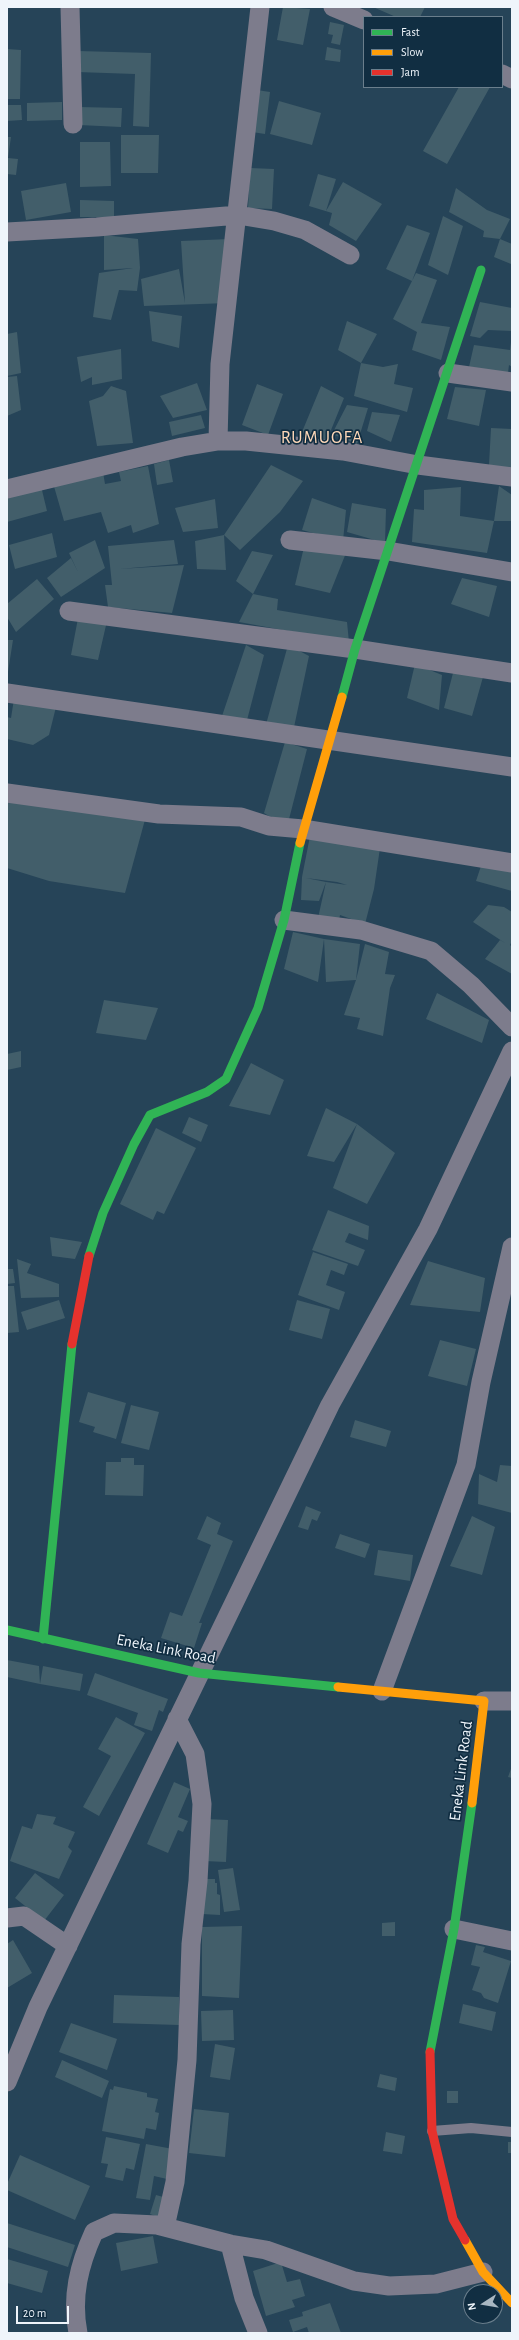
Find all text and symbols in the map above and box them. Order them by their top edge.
legend [363,16,503,88]
text: Fast [401,26,420,38]
text: Slow [401,46,423,58]
text: Jam [401,66,420,78]
district label: RUMUOFA [281,427,363,449]
street label: Eneka Link Road [115,1630,217,1668]
street label: Eneka Link Road [445,1720,477,1822]
north arrow [463,2284,503,2324]
scale bar [18,2298,71,2324]
text: N [466,2302,478,2311]
text: 20 m [23,2307,46,2319]

